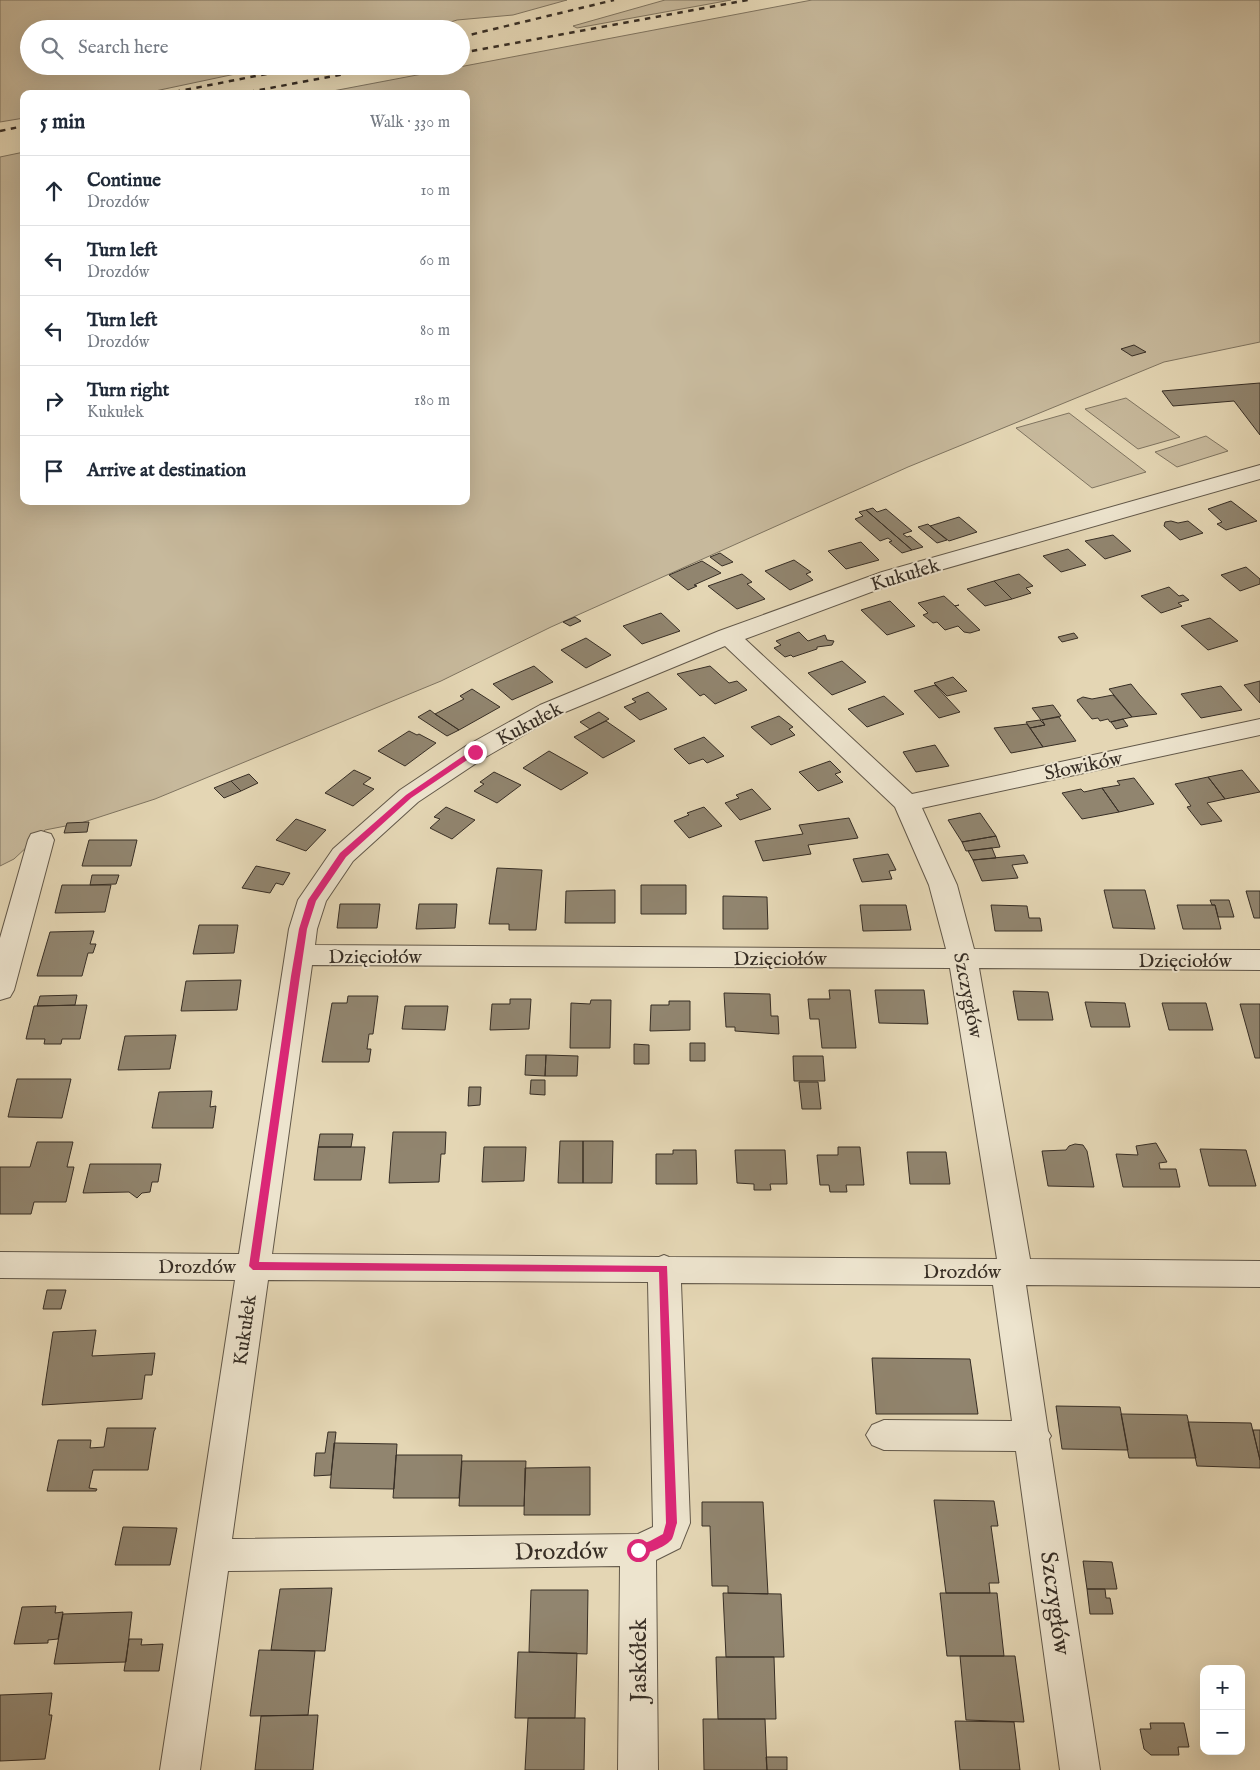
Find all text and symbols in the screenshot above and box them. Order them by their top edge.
search box [20,20,470,75]
icon: search [38,34,66,62]
text: Search here [78,36,169,60]
text: 5 min [40,109,85,136]
text: Walk · 330 m [370,113,450,133]
text: Continue [87,169,161,193]
icon: ahead [40,177,68,205]
text: 10 m [420,181,450,201]
text: Drozdów [87,193,149,213]
text: Turn left [87,239,158,263]
icon: left [40,247,68,275]
text: 60 m [420,251,450,271]
text: Drozdów [87,263,149,283]
text: Turn left [87,309,158,333]
icon: left [40,317,68,345]
text: 80 m [420,321,450,341]
text: Drozdów [87,333,149,353]
text: Turn right [87,379,169,403]
icon: right [40,387,68,415]
text: 180 m [414,391,450,411]
text: Kukułek [87,403,144,423]
icon: arrive [40,457,68,485]
text: Arrive at destination [87,459,246,483]
street label: Kukułek [868,553,943,598]
street label: Kukułek [492,696,567,752]
route end [464,741,487,764]
street label: Słowików [1042,746,1125,787]
street label: Dzięciołów [328,945,423,970]
street label: Dzięciołów [733,947,828,972]
street label: Dzięciołów [1138,949,1233,974]
street label: Szczygłów [947,950,988,1041]
street label: Drozdów [158,1255,237,1280]
street label: Drozdów [923,1260,1002,1285]
street label: Kukułek [228,1293,263,1367]
street label: Drozdów [514,1536,609,1569]
route start [627,1539,650,1562]
street label: Szczygłów [1032,1550,1077,1658]
street label: Jaskółek [624,1618,655,1705]
map controls [1200,1665,1245,1755]
button: + [1200,1665,1245,1710]
button: − [1200,1710,1245,1755]

